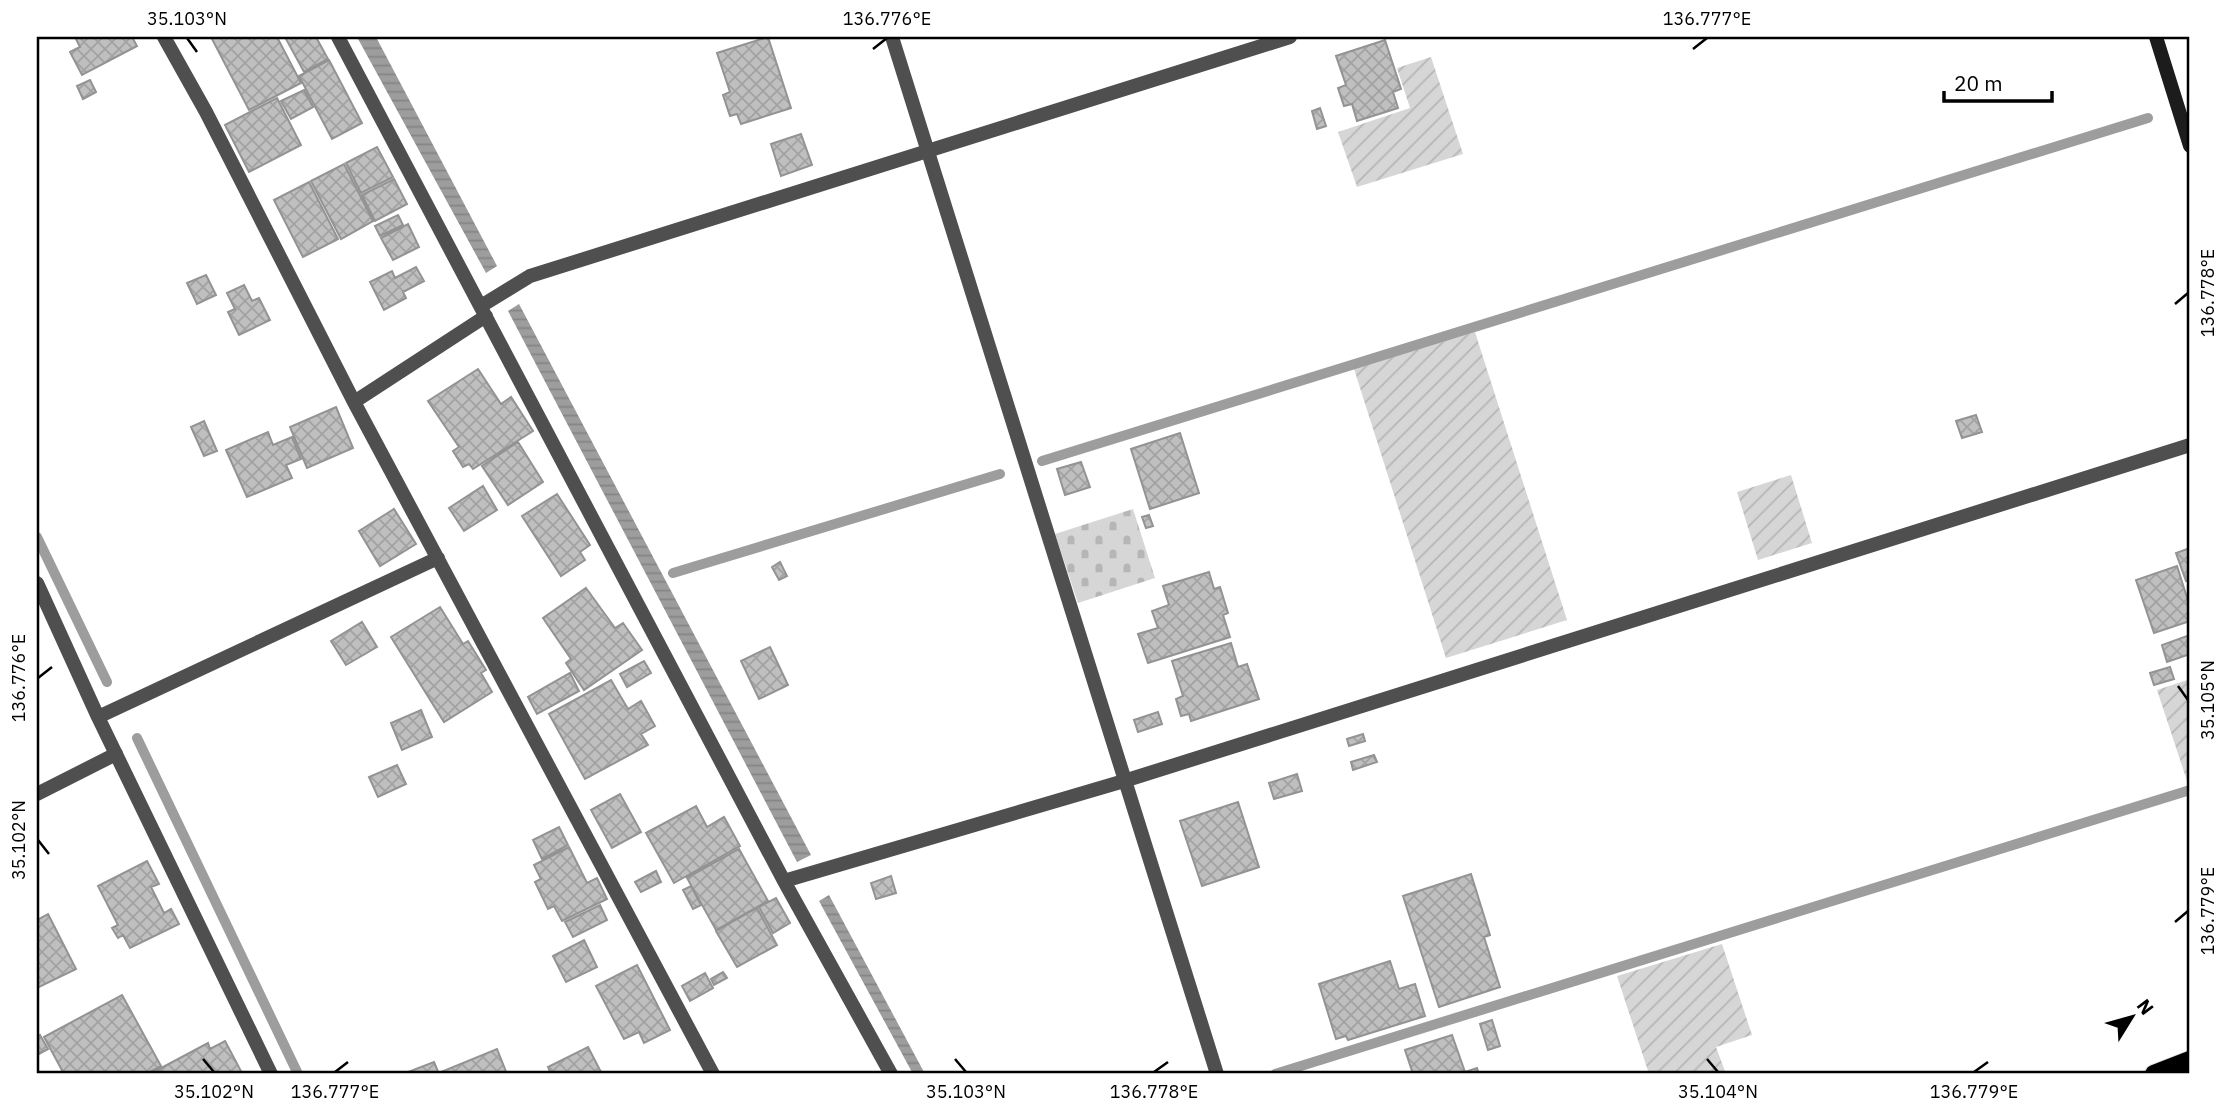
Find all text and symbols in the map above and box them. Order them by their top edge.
text: 35.103°N [147,7,227,30]
text: 136.776°E [843,7,931,30]
text: 136.777°E [1663,7,1751,30]
scale bar [1944,60,2052,104]
text: 20 m [1954,69,2003,97]
text: 136.778°E [2196,249,2219,337]
text: 136.776°E [7,634,30,722]
text: 35.105°N [2196,660,2219,740]
text: 35.102°N [7,800,30,880]
text: 136.779°E [2196,867,2219,955]
north arrow [2098,982,2168,1052]
text: N [2132,994,2159,1019]
text: 35.102°N [174,1080,254,1103]
text: 136.777°E [291,1080,379,1103]
text: 35.103°N [926,1080,1006,1103]
text: 136.778°E [1110,1080,1198,1103]
text: 35.104°N [1678,1080,1758,1103]
text: 136.779°E [1930,1080,2018,1103]

